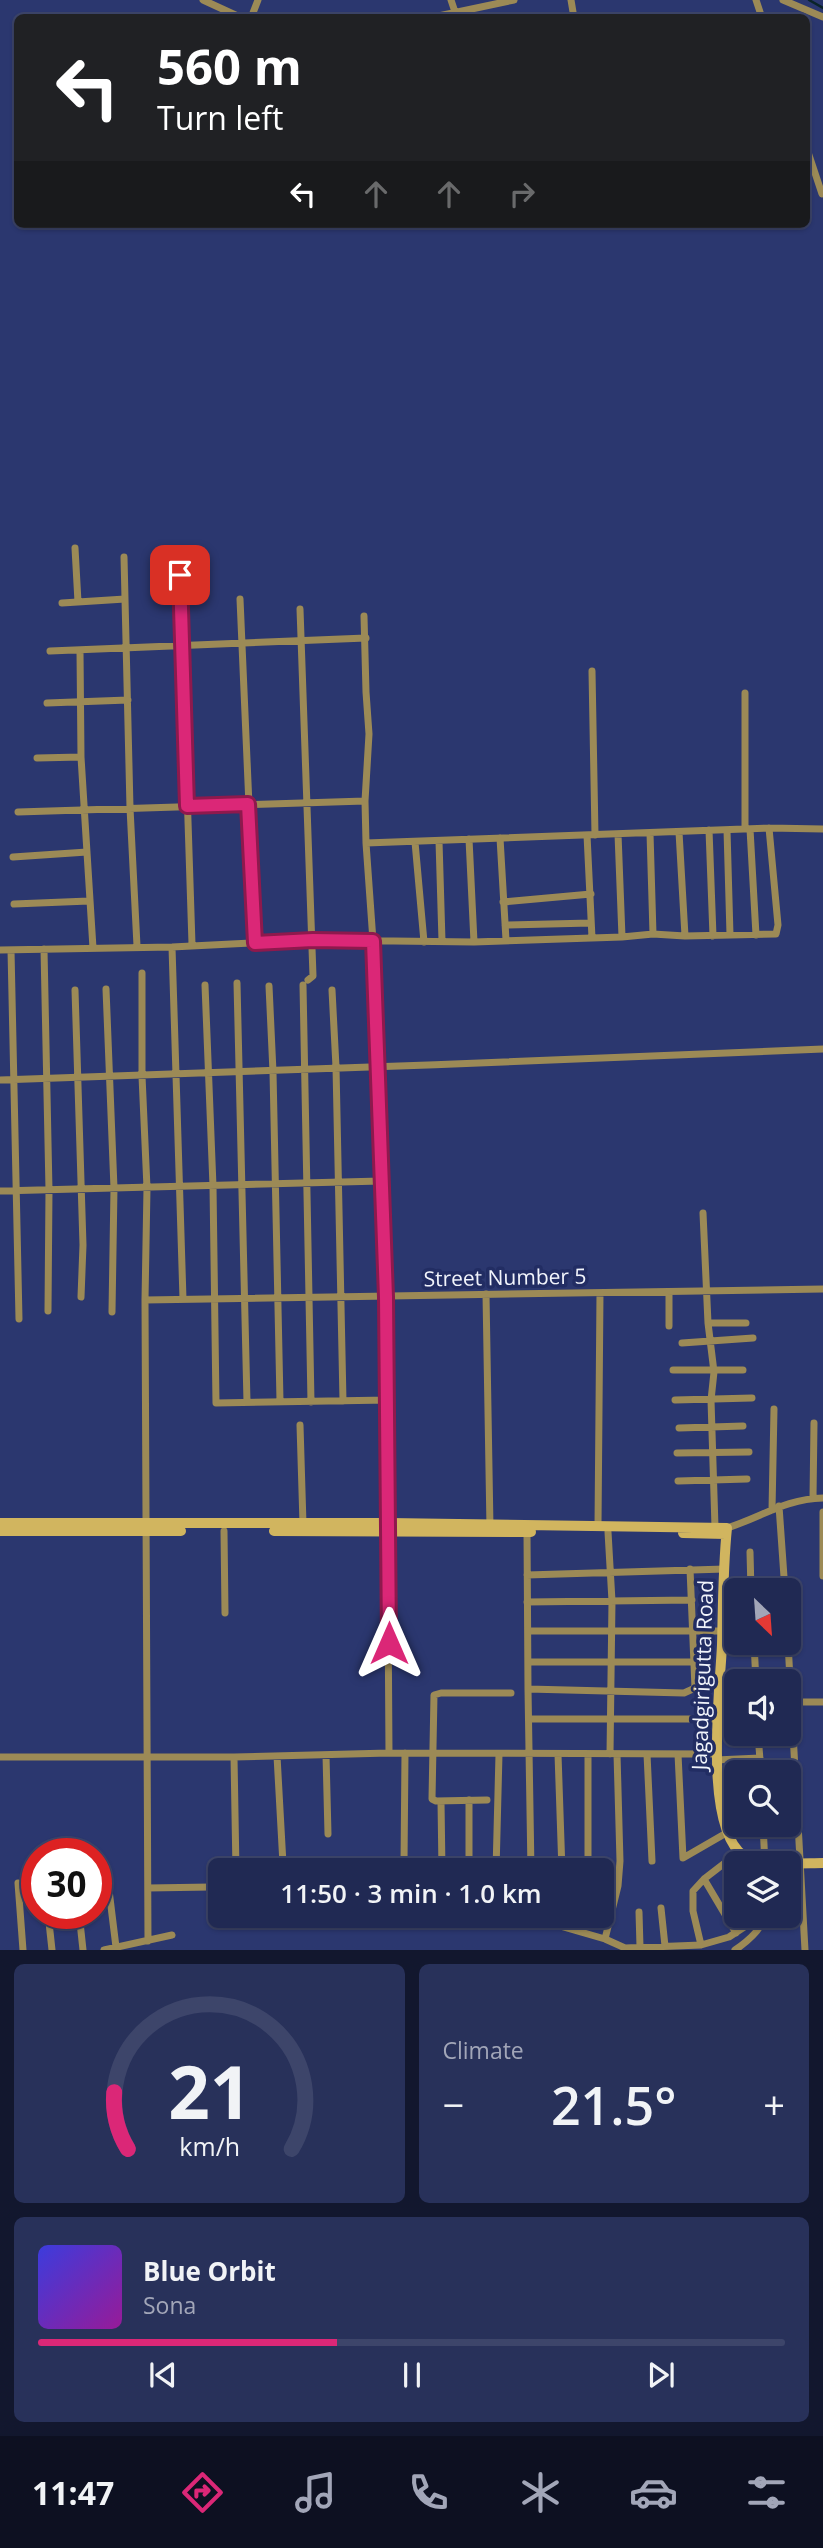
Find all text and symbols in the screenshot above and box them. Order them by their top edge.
text: 560 m [157,33,302,99]
icon: left [42,42,133,133]
text: Turn left [157,96,283,139]
icon: left [284,175,322,213]
icon: ahead [357,175,395,213]
icon: ahead [430,175,468,213]
icon: right [503,175,541,213]
pin [150,545,210,605]
icon: arrive [161,556,199,594]
street label: Street Number 5 [423,1262,587,1292]
north arrow [724,1578,802,1656]
map controls [724,1578,801,1928]
street label: Jagadgirigutta Road [685,1579,719,1773]
position arrow [352,1606,426,1680]
button: sound [724,1669,801,1746]
button: search [724,1760,801,1837]
speed limit sign: 30 [21,1838,112,1929]
button: layers [724,1851,801,1928]
text: 11:50 · 3 min · 1.0 km [280,1875,542,1911]
text: Climate [443,2034,524,2066]
text: 21 [168,2042,251,2141]
text: 21.5° [551,2069,677,2140]
text: − [443,2078,464,2130]
text: + [763,2078,785,2130]
text: km/h [179,2129,240,2163]
text: Blue Orbit [143,2253,276,2289]
text: Sona [143,2289,196,2321]
icon: previous [144,2356,182,2394]
icon: pause [393,2356,431,2394]
icon: next [642,2356,680,2394]
icon: directions [178,2468,227,2517]
icon: music [291,2468,340,2517]
icon: phone [404,2468,453,2517]
icon: climate [516,2468,565,2517]
icon: car [629,2468,678,2517]
icon: filters [742,2468,791,2517]
text: 11:47 [32,2471,114,2514]

